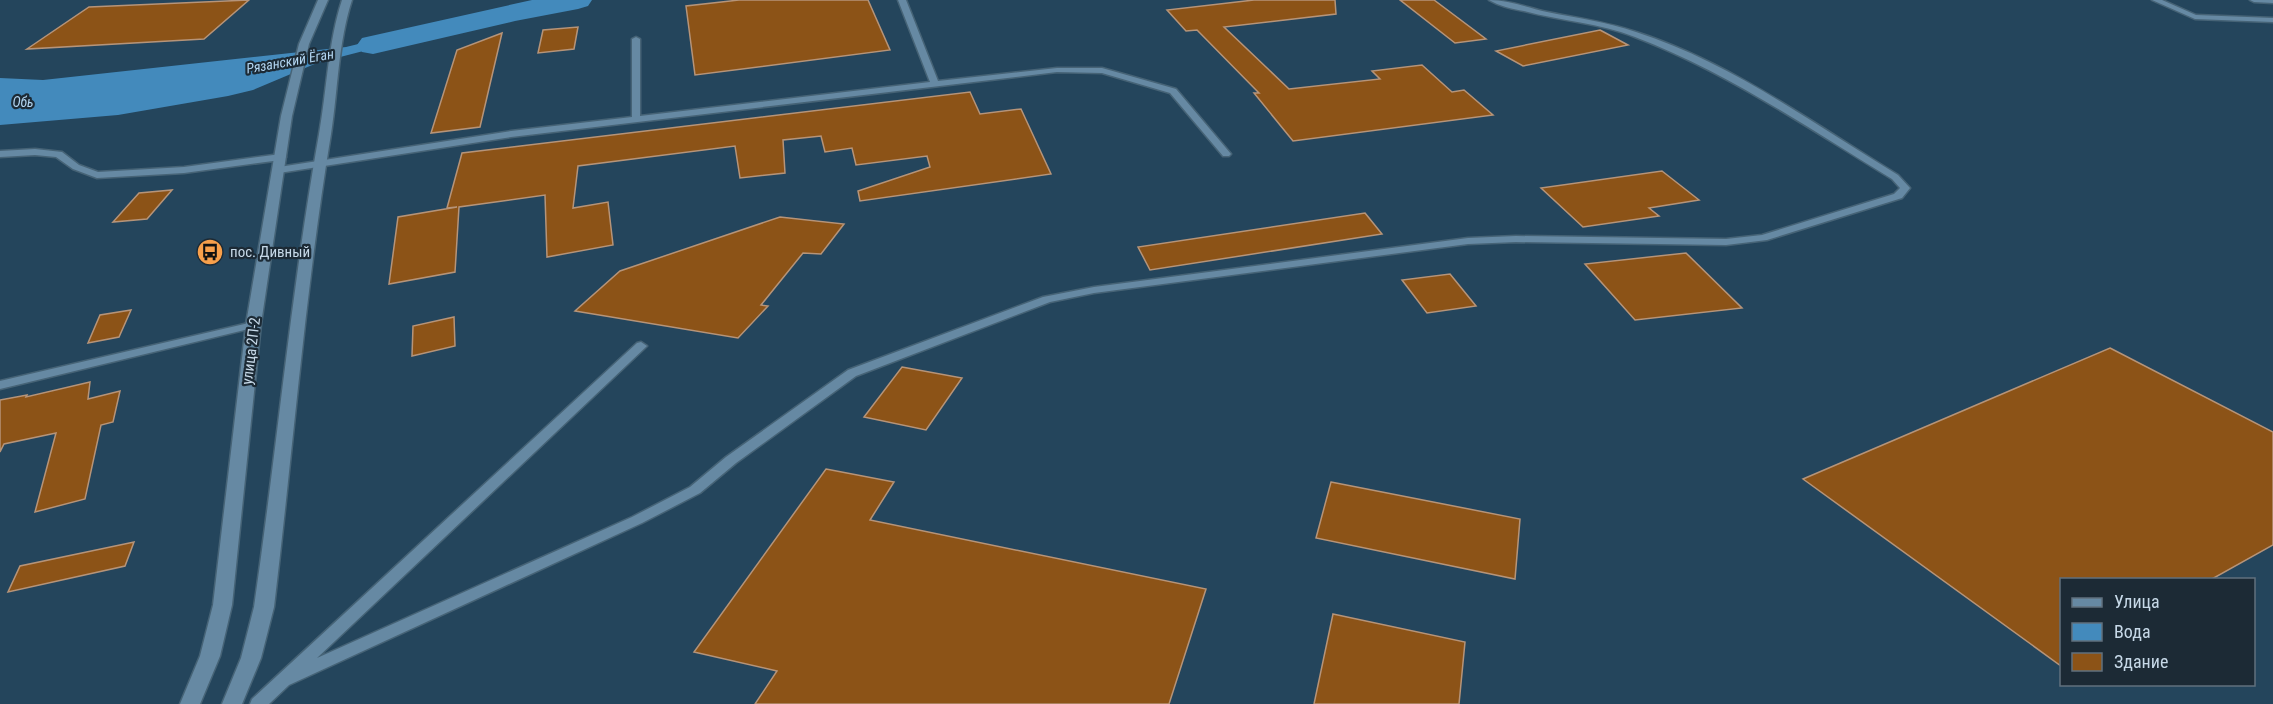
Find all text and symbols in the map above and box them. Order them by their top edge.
water label: Рязанский Ёган [245,45,335,77]
water label: Обь [12,94,34,110]
bus stop icon: пос. Дивный [195,237,225,267]
place label: пос. Дивный [230,243,310,261]
street label: улица 2П-2 [238,316,264,386]
legend [2060,578,2255,686]
text: Улица [2114,591,2160,612]
text: Вода [2114,621,2151,642]
text: Здание [2114,651,2168,672]

